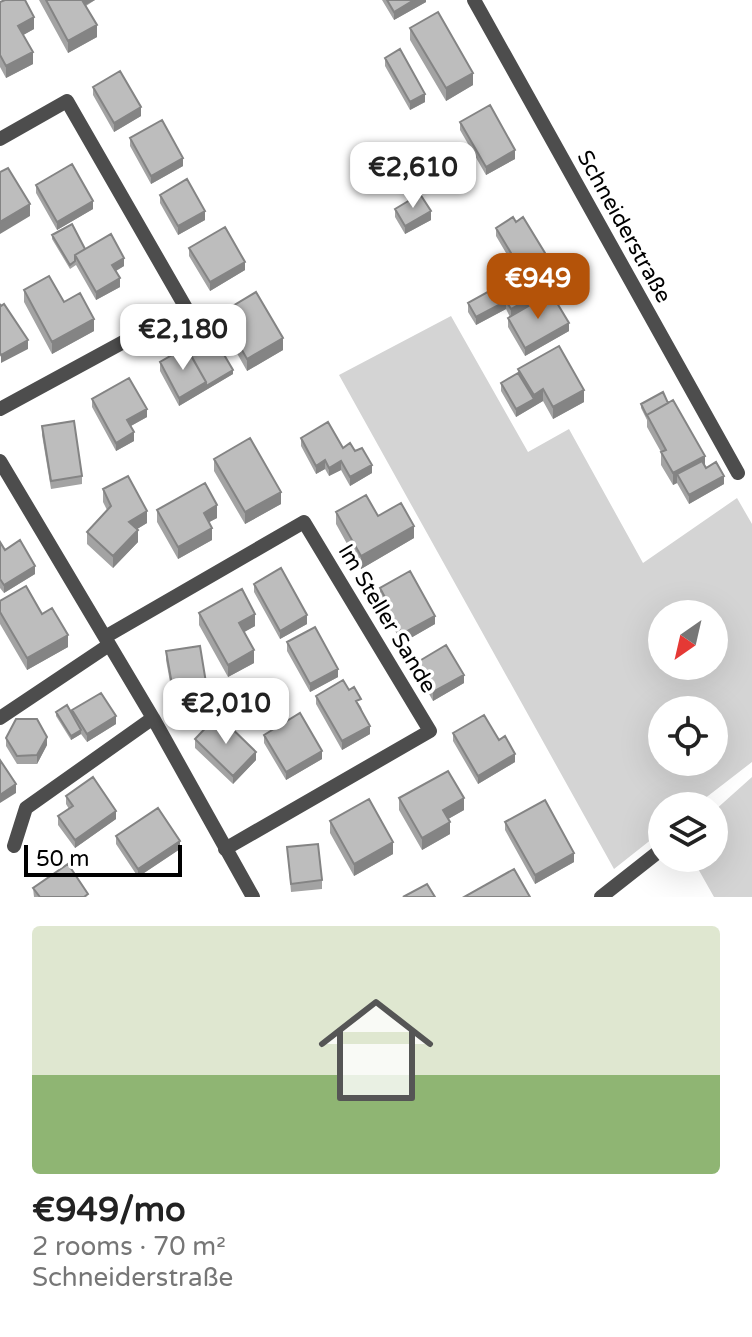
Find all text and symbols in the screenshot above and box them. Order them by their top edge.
pin: €2,610 [348,142,478,210]
street label: Schneiderstraße [571,146,677,307]
text: €2,610 [368,152,458,183]
pin: €949 [491,253,585,321]
text: €949 [505,263,571,294]
pin: €2,180 [118,304,248,372]
text: €2,180 [138,314,228,345]
street label: Im Steller Sande [332,539,442,698]
north arrow [648,600,728,680]
map controls [648,600,728,872]
pin: €2,010 [161,678,291,746]
text: €2,010 [181,688,271,719]
button: locate [648,696,728,776]
button: layers [648,792,728,872]
scale bar [24,841,182,877]
text: 50 m [36,846,90,872]
icon: home [304,978,448,1122]
text: €949/mo [32,1190,186,1231]
text: 2 rooms · 70 m² [32,1231,226,1262]
text: Schneiderstraße [32,1262,233,1293]

